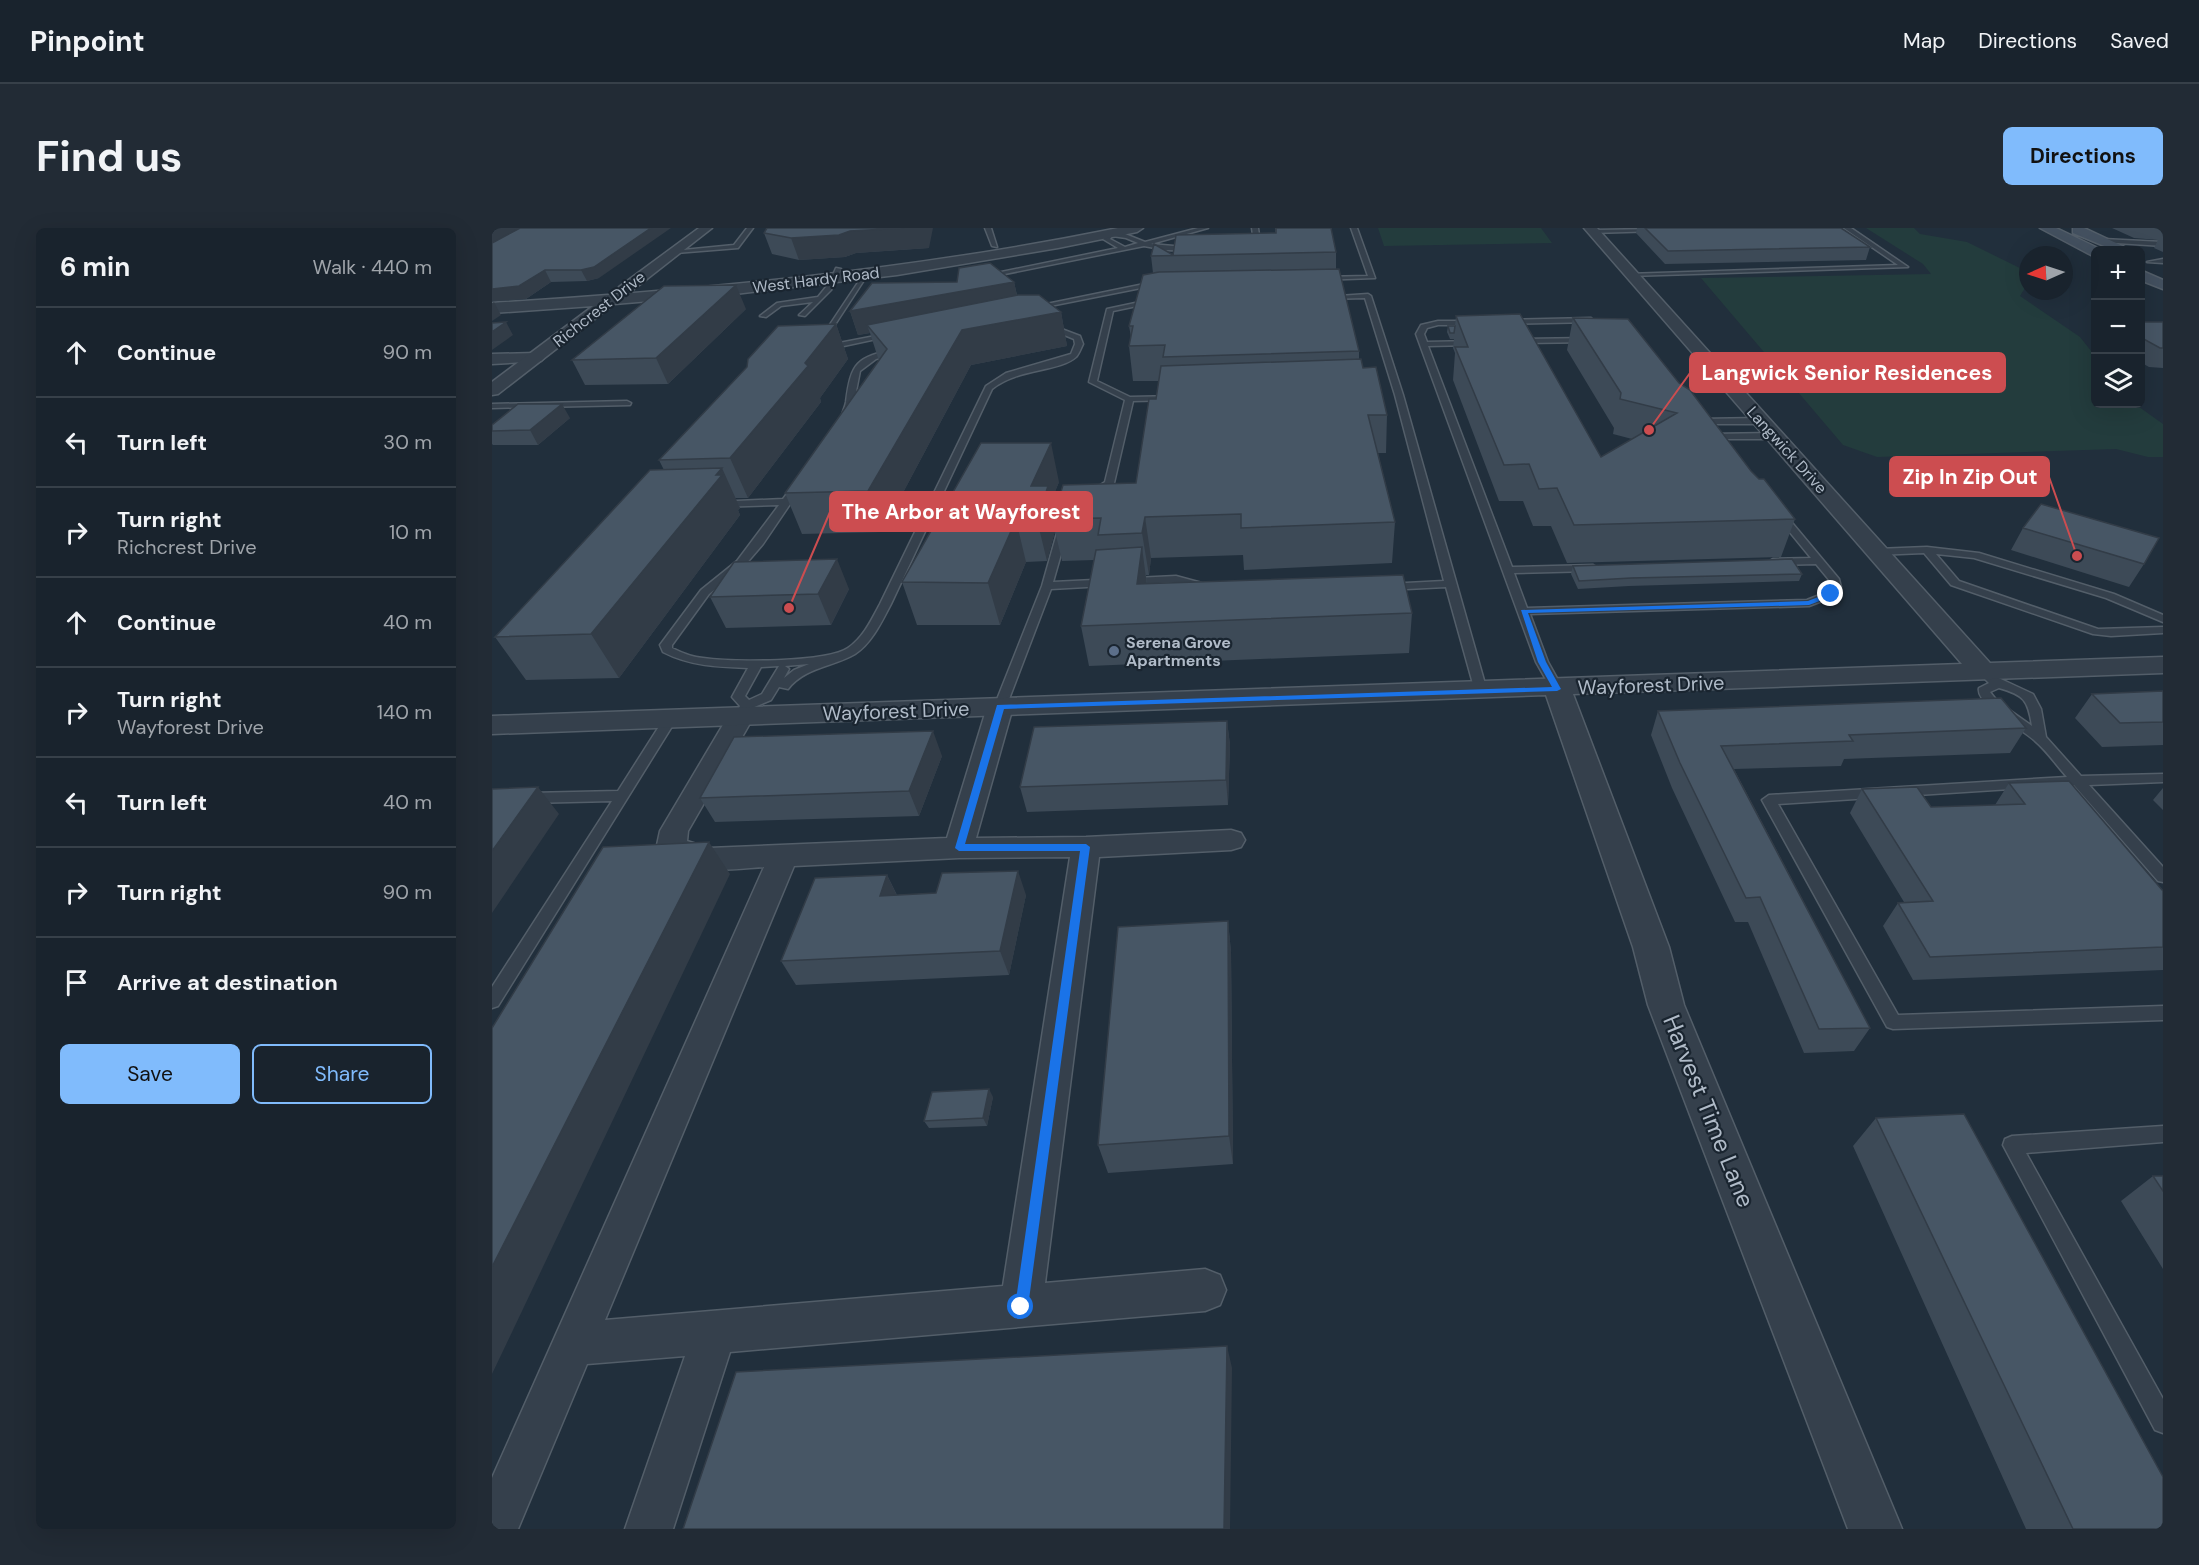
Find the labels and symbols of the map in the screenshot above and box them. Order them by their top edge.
north arrow [2019,246,2073,300]
street label: West Hardy Road [751,262,881,298]
street label: Richcrest Drive [549,266,649,352]
callout: Langwick Senior Residences [1690,353,2005,392]
text: Langwick Senior Residences [1702,359,1992,387]
street label: Langwick Drive [1742,402,1832,498]
callout: Zip In Zip Out [1890,457,2049,496]
text: Zip In Zip Out [1902,463,2038,491]
callout: The Arbor at Wayforest [830,492,1092,531]
text: The Arbor at Wayforest [842,498,1080,526]
route end [1817,580,1843,606]
place label: Serena Grove Apartments [1126,632,1231,671]
marker: Serena Grove Apartments [1107,644,1121,658]
street label: Wayforest Drive [1577,669,1725,701]
street label: Wayforest Drive [822,695,970,727]
street label: Harvest Time Lane [1656,1010,1762,1212]
route start [1007,1293,1033,1319]

